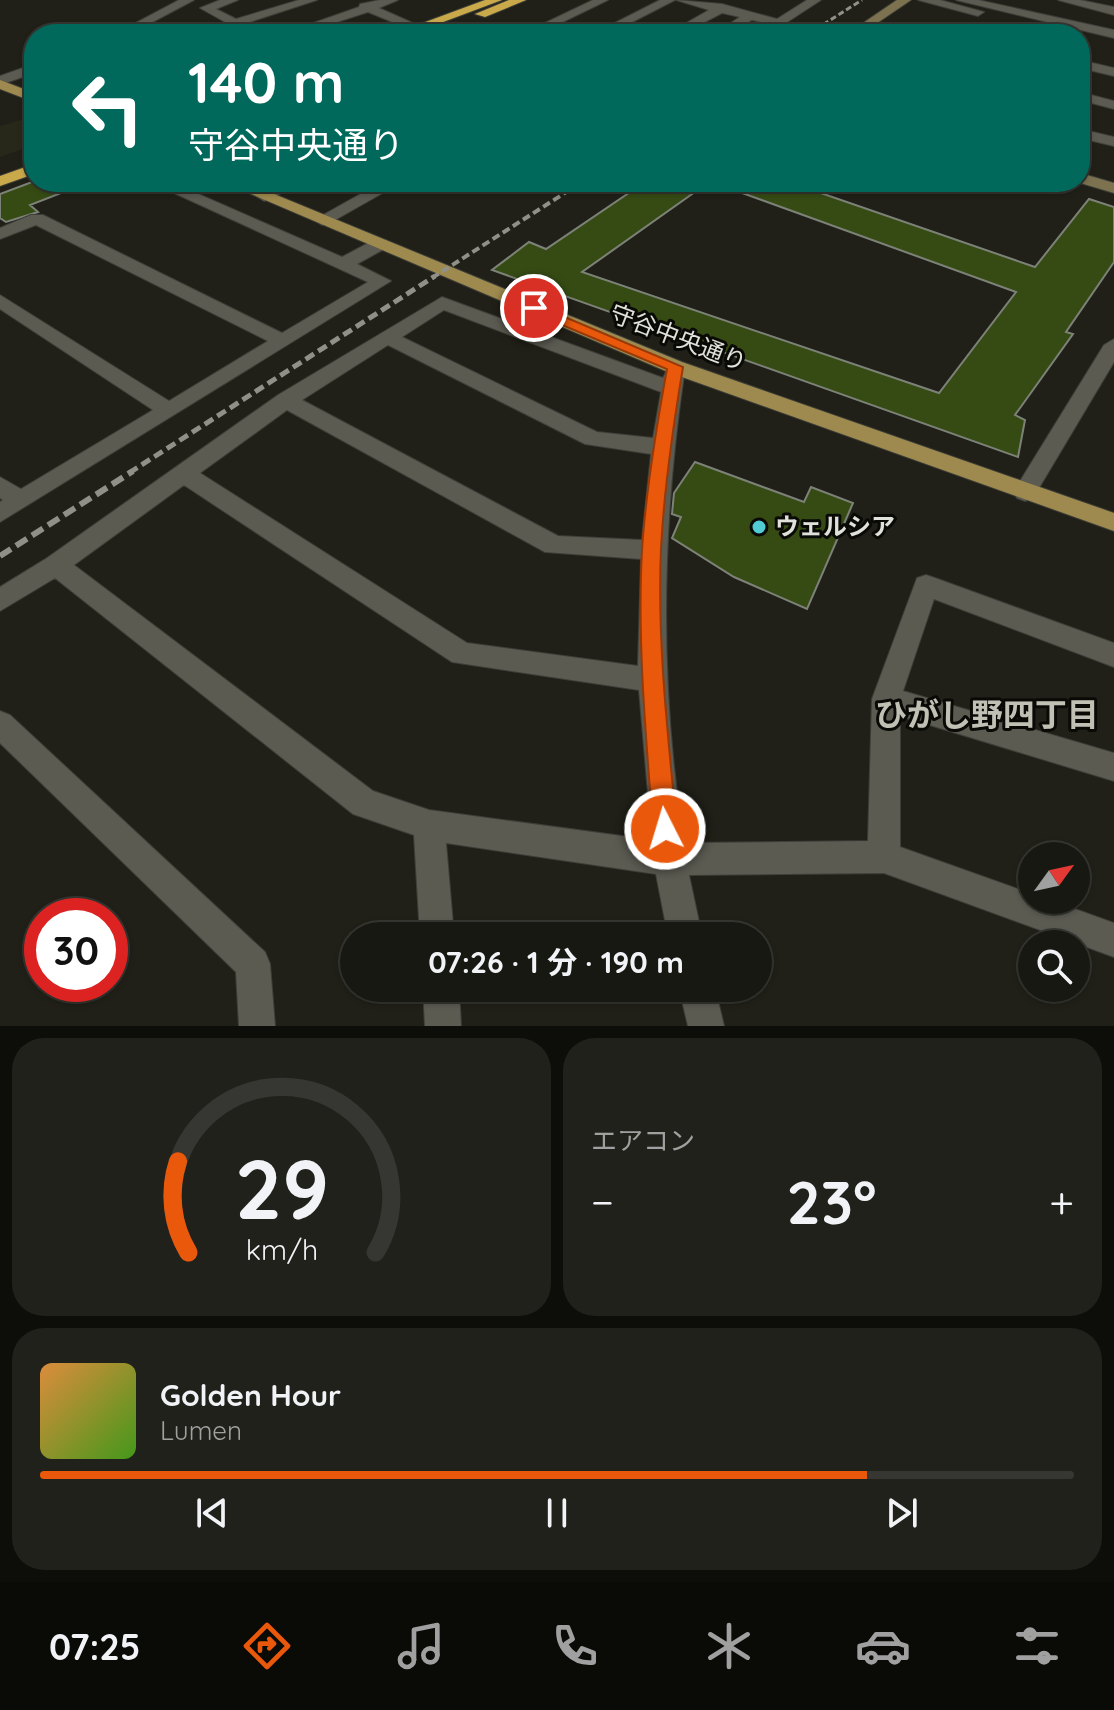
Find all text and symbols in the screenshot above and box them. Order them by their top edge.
text: 140 m [188,47,344,117]
icon: left [56,56,160,160]
text: 守谷中央通り [188,122,404,167]
pin [500,274,568,342]
icon: arrive [512,286,556,330]
street label: 守谷中央通り [606,297,751,377]
place label: ウェルシア [775,511,895,541]
marker: ウェルシア [750,518,768,536]
district label: ひがし野四丁目 [875,694,1099,734]
position arrow [623,787,707,871]
north arrow [1018,842,1090,914]
map controls [1018,842,1090,1002]
speed limit sign: 30 [24,898,128,1002]
button: search [1018,930,1090,1002]
text: 07:26 · 1 分 · 190 m [428,943,684,981]
text: エアコン [591,1124,695,1157]
text: 29 [234,1136,329,1240]
text: 23° [787,1164,877,1239]
text: − [591,1174,614,1229]
text: + [1049,1174,1074,1229]
text: km/h [245,1231,318,1267]
text: Golden Hour [160,1376,341,1414]
text: Lumen [160,1414,242,1447]
icon: previous [190,1491,234,1535]
icon: pause [535,1491,579,1535]
icon: next [880,1491,924,1535]
icon: directions [239,1618,295,1674]
icon: music [393,1618,449,1674]
icon: phone [547,1618,603,1674]
icon: climate [701,1618,757,1674]
icon: car [855,1618,911,1674]
icon: filters [1009,1618,1065,1674]
text: 07:25 [49,1624,141,1669]

